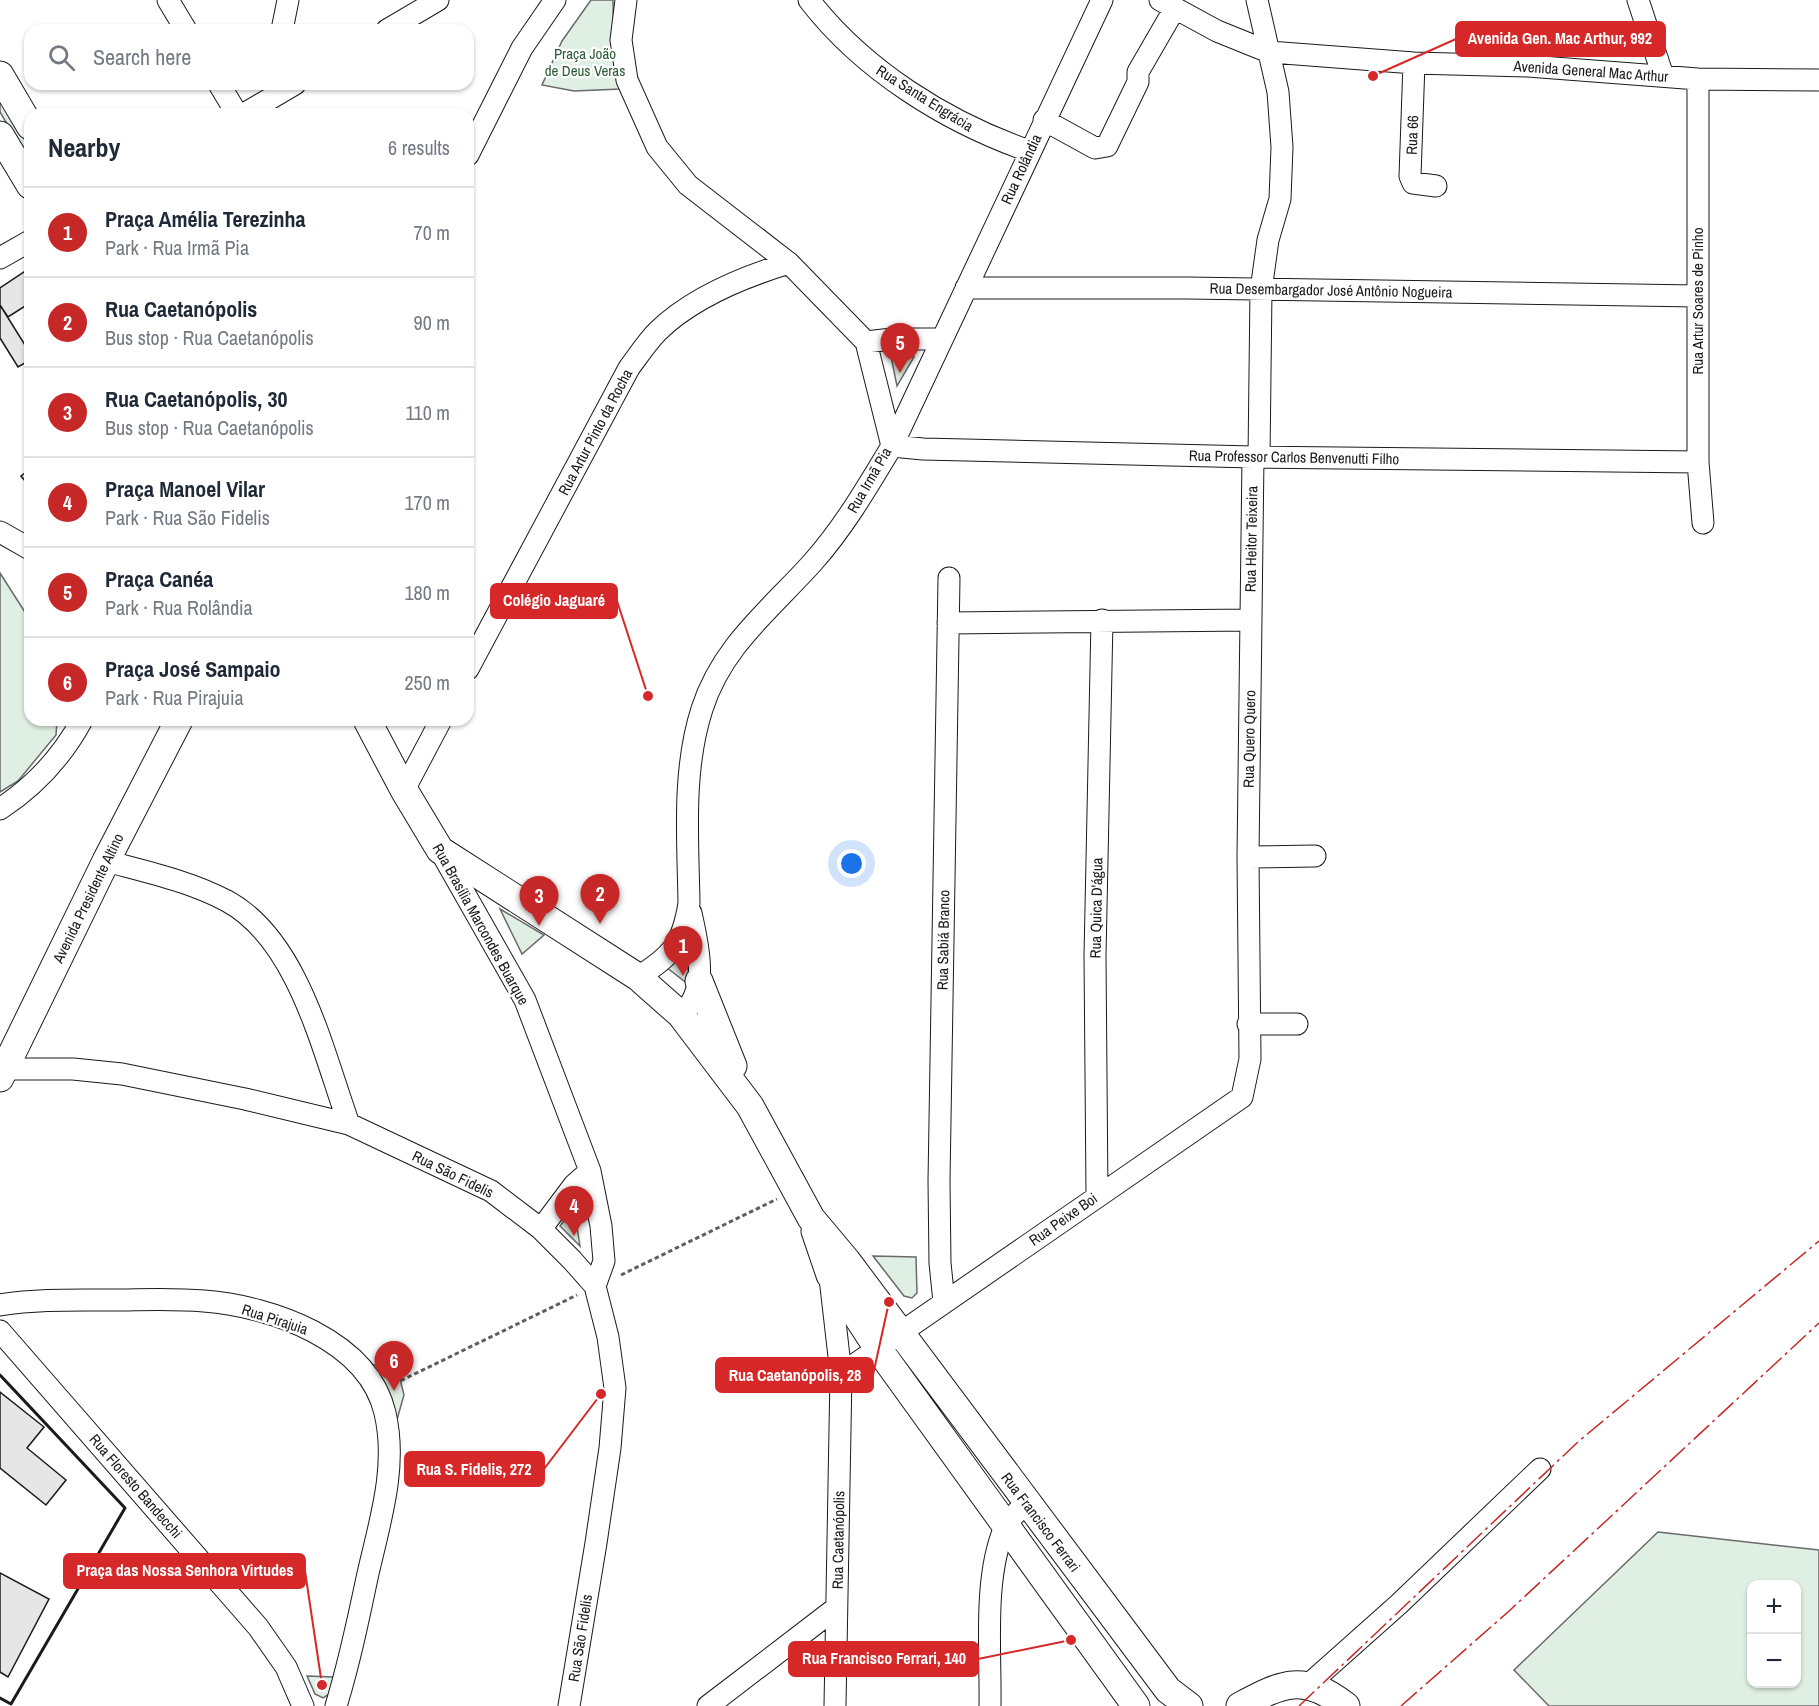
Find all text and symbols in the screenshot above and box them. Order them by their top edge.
callout: Avenida Gen. Mac Arthur, 992 [1456,22,1665,56]
search box [24,24,474,90]
text: Avenida Gen. Mac Arthur, 992 [1468,27,1652,49]
icon: search [45,41,78,74]
text: Search here [93,42,191,72]
park label: Praça João de Deus Veras [545,43,625,81]
street label: Avenida General Mac Arthur [1512,55,1669,87]
street label: Rua Santa Engrácia [872,60,978,136]
street label: Rua 66 [1401,115,1423,155]
text: Nearby [48,130,120,165]
street label: Rua Rolândia [996,130,1046,208]
text: 6 results [388,134,450,161]
text: Praça Amélia Terezinha [105,204,306,234]
text: 1 [63,219,72,246]
text: 70 m [414,219,450,246]
street label: Rua Artur Soares de Pinho [1687,227,1708,375]
text: Park · Rua Irmã Pia [105,234,249,261]
street label: Rua Desembargador José Antônio Nogueira [1209,277,1453,303]
text: Rua Caetanópolis [105,294,257,324]
text: 2 [63,309,72,336]
text: 90 m [414,309,450,336]
text: Bus stop · Rua Caetanópolis [105,324,314,351]
pin: 5 [880,324,920,373]
street label: Rua Artur Pinto da Rocha [553,365,637,499]
text: Rua Caetanópolis, 30 [105,384,287,414]
text: 3 [63,399,72,426]
text: 110 m [406,399,450,426]
text: Bus stop · Rua Caetanópolis [105,414,314,441]
street label: Rua Irmã Pia [842,443,896,517]
street label: Rua Professor Carlos Benvenutti Filho [1189,445,1400,469]
text: Praça Manoel Vilar [105,474,265,504]
street label: Rua Heitor Teixeira [1240,485,1262,592]
text: 4 [63,489,72,516]
text: 170 m [404,489,450,516]
text: Park · Rua São Fidelis [105,504,270,531]
text: Praça Canéa [105,564,213,594]
text: 5 [63,579,72,606]
text: 180 m [404,579,450,606]
callout: Colégio Jaguaré [491,584,617,618]
text: Colégio Jaguaré [503,589,605,611]
text: Park · Rua Rolândia [105,594,253,621]
text: Praça José Sampaio [105,654,281,684]
text: 6 [63,669,72,696]
text: 250 m [404,669,450,696]
text: Park · Rua Pirajuia [105,684,244,711]
street label: Rua Quero Quero [1238,690,1260,788]
street label: Avenida Presidente Altino [47,829,129,967]
street label: Rua Brasília Marcondes Buarque [428,839,534,1009]
your location [837,849,866,878]
street label: Rua Quica D'água [1085,857,1107,959]
pin: 2 [580,874,620,924]
pin: 3 [520,876,558,926]
street label: Rua Sabiá Branco [932,889,954,990]
pin: 1 [664,926,702,976]
street label: Rua São Fidelis [409,1145,497,1203]
pin: 4 [554,1186,594,1236]
street label: Rua Peixe Boi [1024,1188,1102,1250]
street label: Rua Pirajuia [239,1298,311,1340]
pin: 6 [374,1342,414,1391]
callout: Rua Caetanópolis, 28 [716,1358,873,1392]
text: Rua Caetanópolis, 28 [729,1364,861,1386]
street label: Rua Floresto Bandecchi [85,1429,187,1543]
callout: Rua S. Fidelis, 272 [405,1452,544,1486]
text: Rua S. Fidelis, 272 [416,1458,532,1480]
street label: Rua Francisco Ferrari [997,1468,1085,1576]
street label: Rua Caetanópolis [827,1491,849,1589]
callout: Praça das Nossa Senhora Virtudes [64,1554,305,1588]
text: Praça das Nossa Senhora Virtudes [76,1559,294,1581]
map controls [1747,1580,1801,1688]
button: + [1747,1580,1801,1634]
street label: Rua São Fidelis [563,1593,597,1683]
button: − [1747,1634,1801,1688]
callout: Rua Francisco Ferrari, 140 [789,1642,978,1676]
text: Rua Francisco Ferrari, 140 [802,1647,966,1669]

